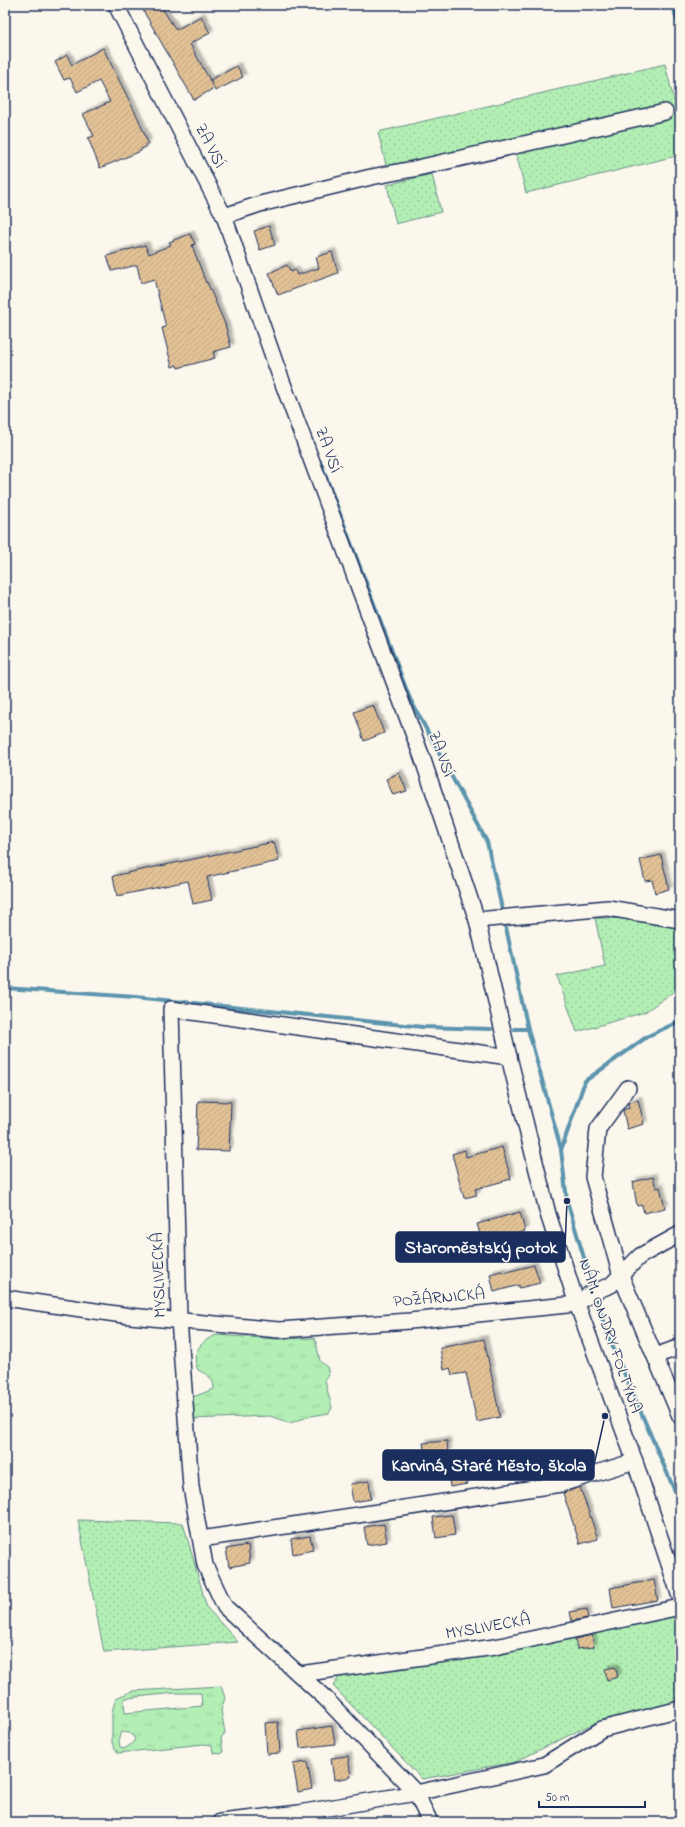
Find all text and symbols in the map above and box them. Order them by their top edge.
street label: ZA VSÍ [188,119,232,173]
street label: ZA VSÍ [308,424,348,476]
street label: ZA VSÍ [421,728,461,780]
street label: MYSLIVECKÁ [145,1232,173,1318]
callout: Staroměstský potok [396,1232,565,1262]
text: Staroměstský potok [405,1236,559,1263]
street label: NÁM. ONDRY FOLTÝNA [572,1255,648,1417]
street label: POŽÁRNICKÁ [392,1282,486,1314]
callout: Karviná, Staré Město, škola [383,1450,594,1480]
text: Karviná, Staré Město, škola [391,1454,587,1480]
street label: MYSLIVECKÁ [444,1607,532,1647]
scale bar [539,1783,645,1809]
text: 50 m [545,1789,569,1807]

